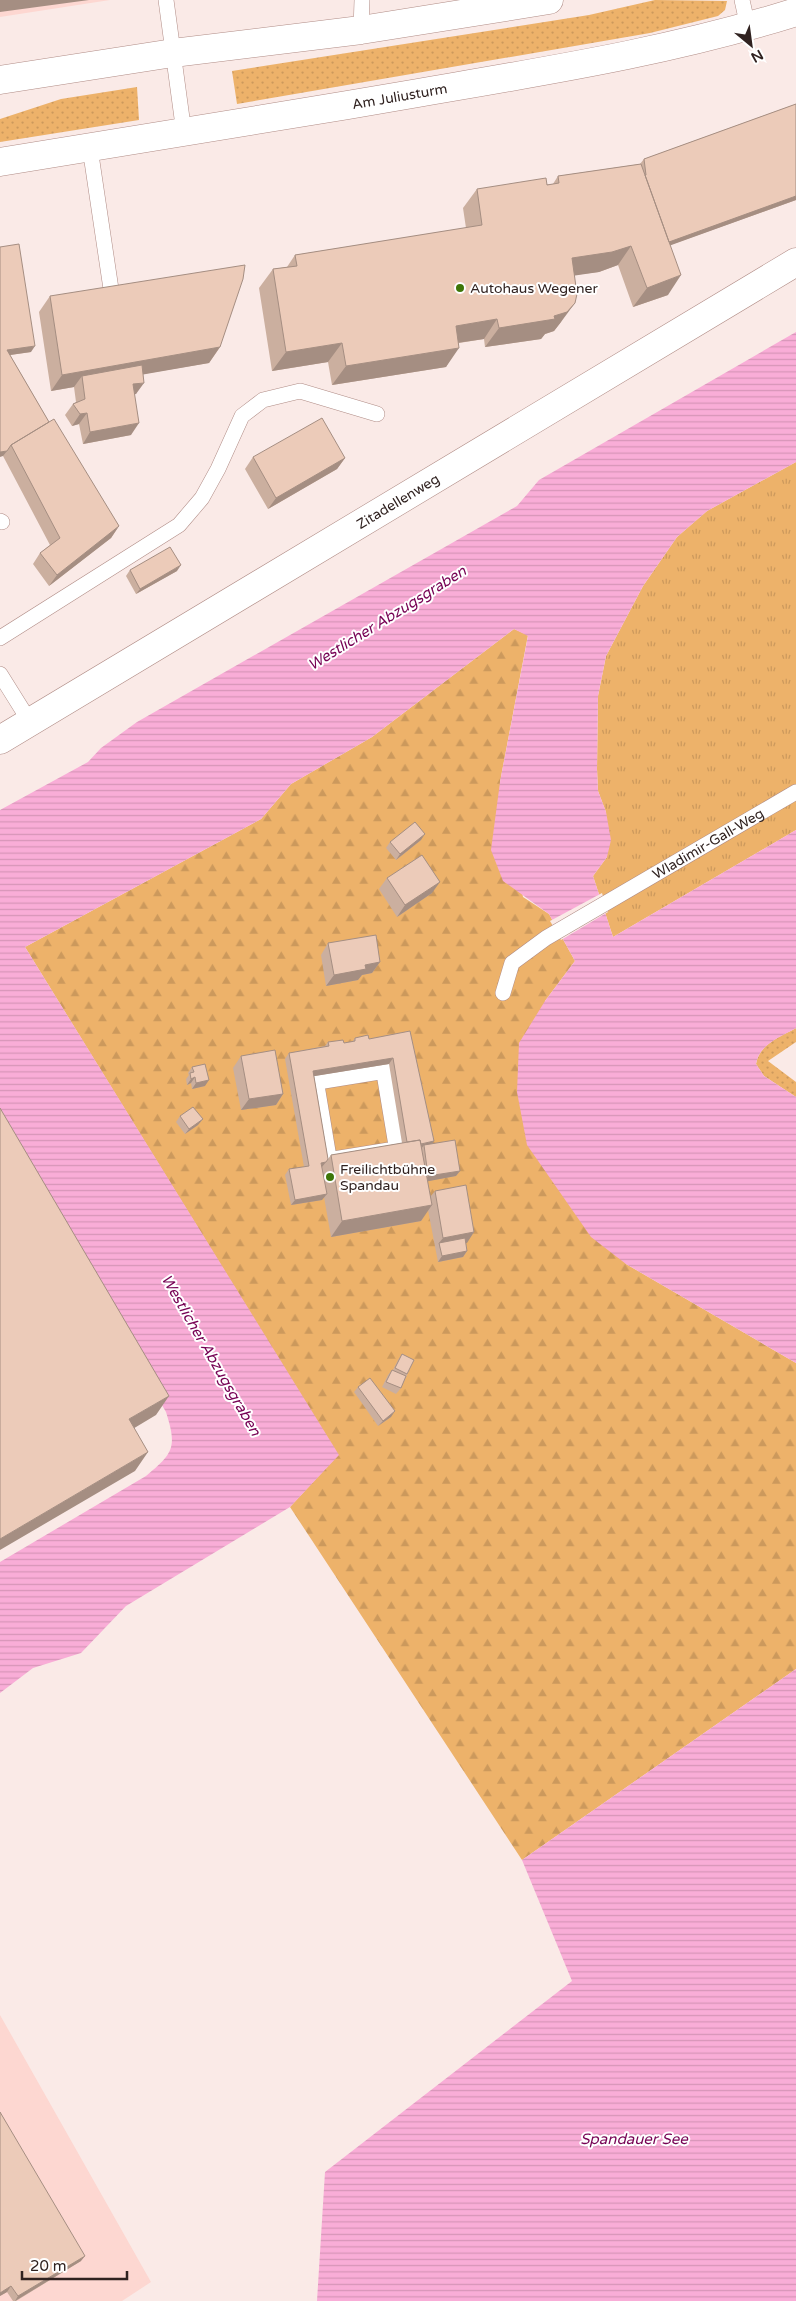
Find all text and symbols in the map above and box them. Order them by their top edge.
north arrow [726,20,776,70]
text: N [748,46,766,66]
street label: Am Juliusturm [351,80,449,113]
place label: Autohaus Wegener [470,280,598,297]
marker: Autohaus Wegener [454,282,466,294]
street label: Zitadellenweg [354,470,443,533]
water label: Westlicher Abzugsgraben [305,561,470,674]
street label: Wladimir-Gall-Weg [649,805,767,883]
place label: Freilichtbühne Spandau [340,1161,435,1194]
marker: Freilichtbühne Spandau [324,1171,336,1183]
water label: Westlicher Abzugsgraben [157,1271,265,1440]
water label: Spandauer See [580,2130,689,2148]
scale bar [22,2248,128,2280]
text: 20 m [30,2257,67,2275]

